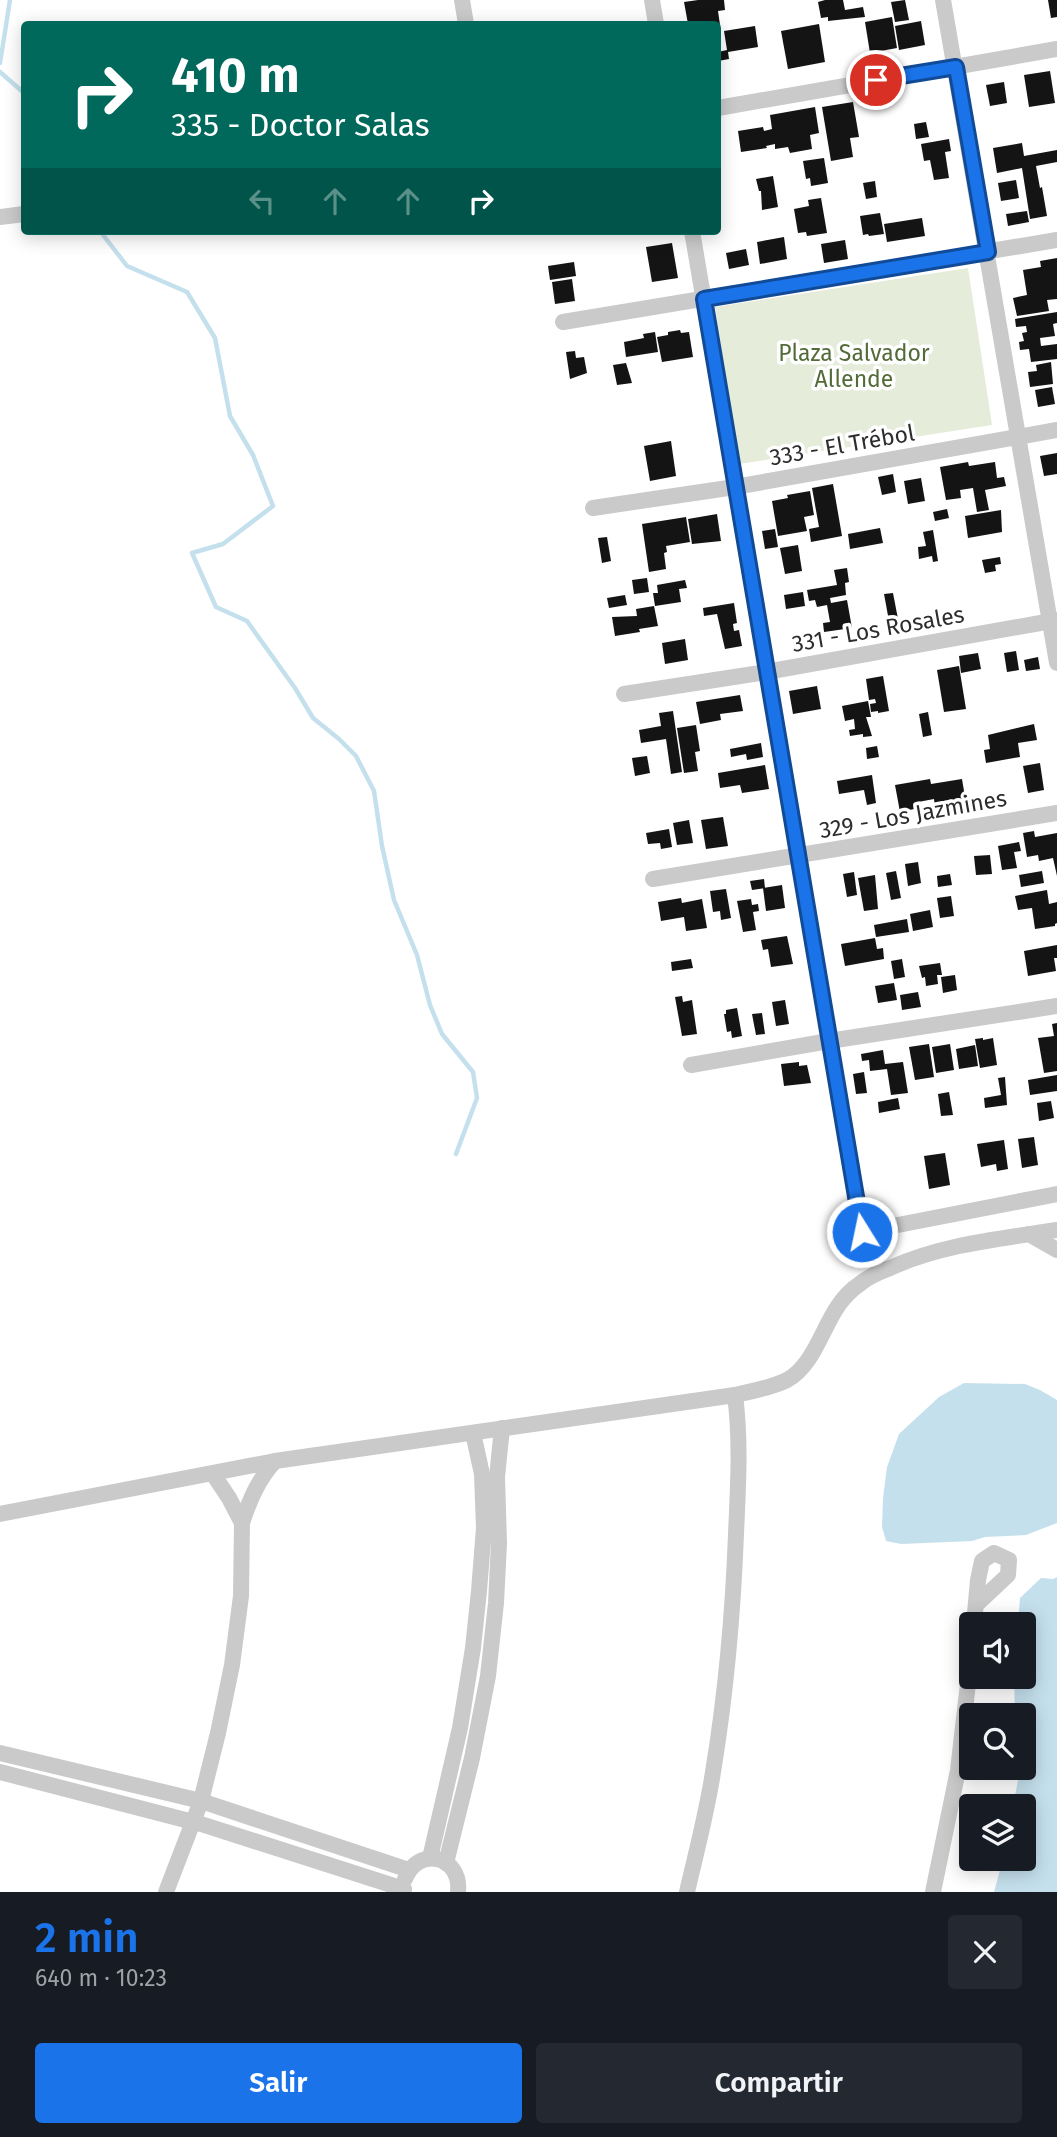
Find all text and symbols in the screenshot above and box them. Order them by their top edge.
text: 410 m [171,46,300,105]
icon: right [56,49,147,140]
pin [846,50,906,110]
icon: arrive [857,61,895,99]
text: 335 - Doctor Salas [171,106,430,144]
icon: left [243,182,281,220]
icon: ahead [316,182,354,220]
icon: ahead [389,182,427,220]
icon: right [462,182,500,220]
park label: Plaza Salvador Allende [778,339,930,393]
street label: 333 - El Trébol [767,418,917,472]
street label: 331 - Los Rosales [790,600,966,658]
street label: 329 - Los Jazmines [817,784,1009,844]
position arrow [825,1195,899,1269]
map controls [959,1612,1036,1871]
button: sound [959,1612,1036,1689]
button: search [959,1703,1036,1780]
button: layers [959,1794,1036,1871]
text: 2 min [35,1913,139,1963]
button: close [948,1915,1022,1989]
text: 640 m · 10:23 [35,1964,167,1992]
button: Salir [35,2043,522,2123]
button: Compartir [536,2043,1022,2123]

